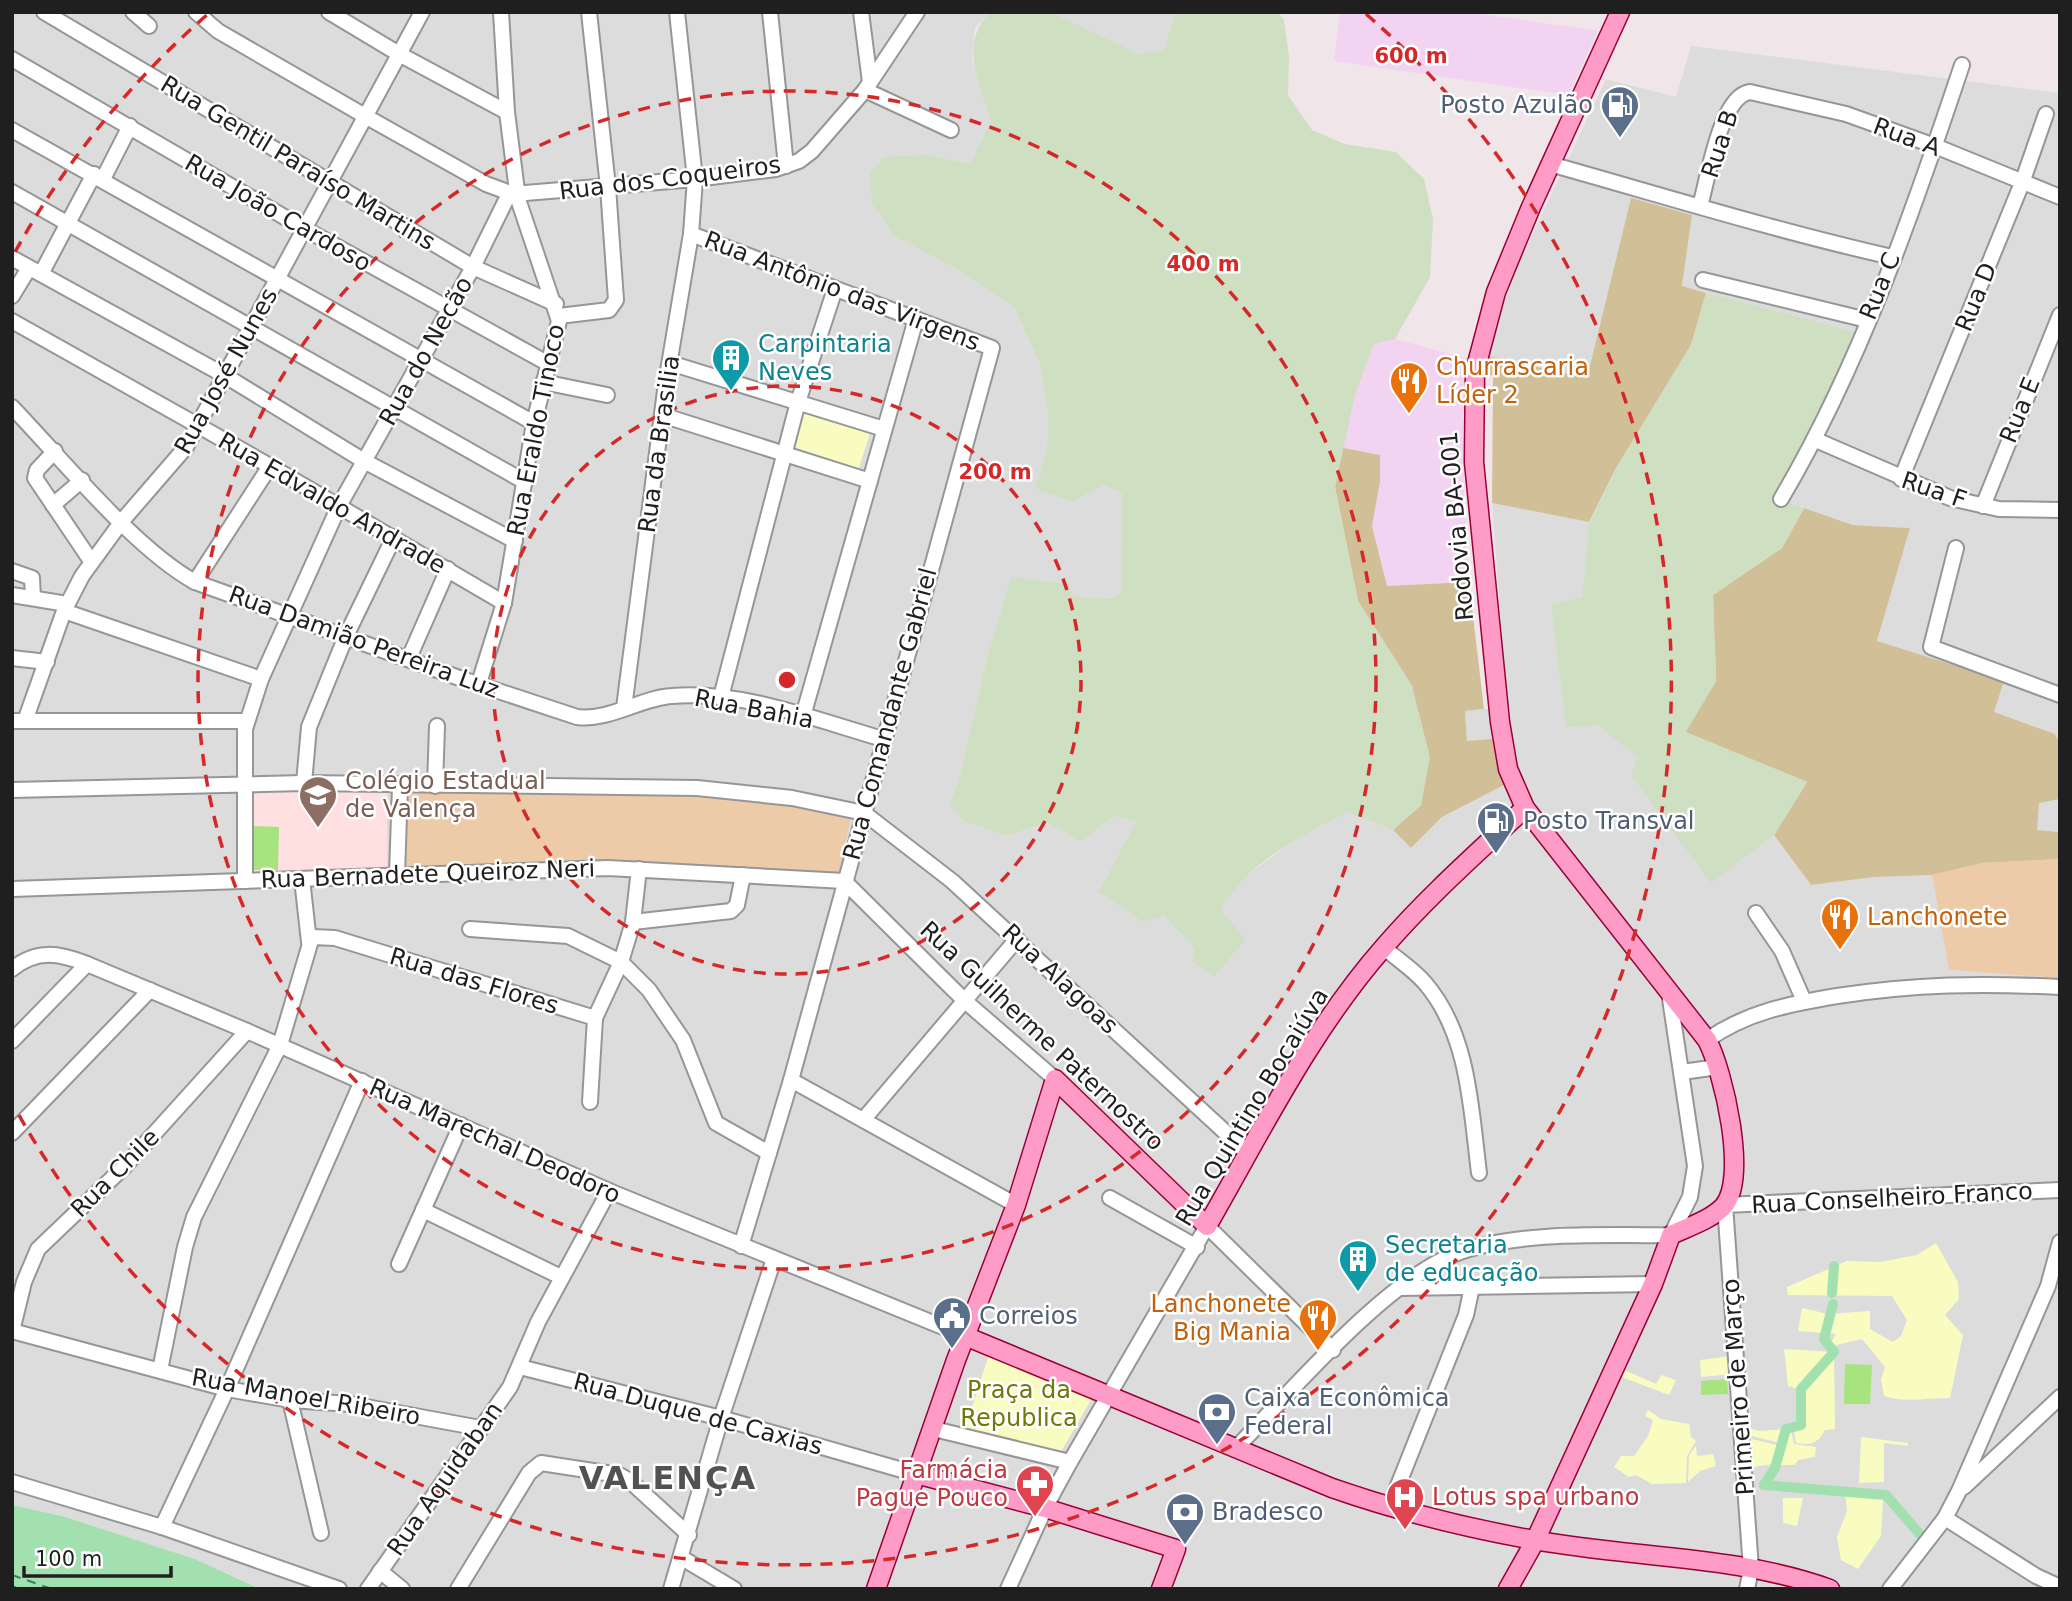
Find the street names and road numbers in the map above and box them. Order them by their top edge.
street label: Rua Gentil Paraíso Martins [156,70,440,256]
street label: Rua B [1696,107,1744,181]
street label: Rua A [1870,112,1945,162]
street label: Rua João Cardoso [180,148,376,278]
street label: Rua dos Coqueiros [558,151,782,205]
street label: Rua Antônio das Virgens [700,225,984,357]
street label: Rua C [1854,248,1906,324]
street label: Rua D [1950,259,2002,335]
street label: Rua do Necão [374,272,478,430]
street label: Rua José Nunes [169,283,283,459]
street label: Rua Eraldo Tinoco [502,322,570,538]
street label: Rua da Brasilia [633,353,685,535]
street label: Rua E [1994,373,2046,447]
street label: Rua Edvaldo Andrade [213,426,451,580]
street label: Rodovia BA-001 [1435,430,1479,622]
street label: Rua F [1898,466,1970,514]
street label: Rua Comandante Gabriel [837,565,943,863]
street label: Rua Damião Pereira Luz [225,580,503,704]
street label: Rua Bahia [692,684,816,734]
street label: Rua Bernadete Queiroz Neri [260,854,596,894]
street label: Rua Guilherme Paternostro [914,916,1170,1156]
street label: Rua Alagoas [996,918,1124,1040]
street label: Rua das Flores [386,942,562,1020]
street label: Rua Quintino Bocaiúva [1170,983,1334,1231]
street label: Rua Marechal Deodoro [365,1073,625,1209]
street label: Rua Chile [65,1123,165,1223]
street label: Rua Conselheiro Franco [1751,1177,2033,1219]
street label: Primeiro de Março [1716,1278,1760,1496]
street label: Rua Manoel Ribeiro [190,1363,422,1431]
street label: Rua Duque de Caxias [570,1367,826,1461]
street label: Rua Aquidaban [382,1397,508,1561]

